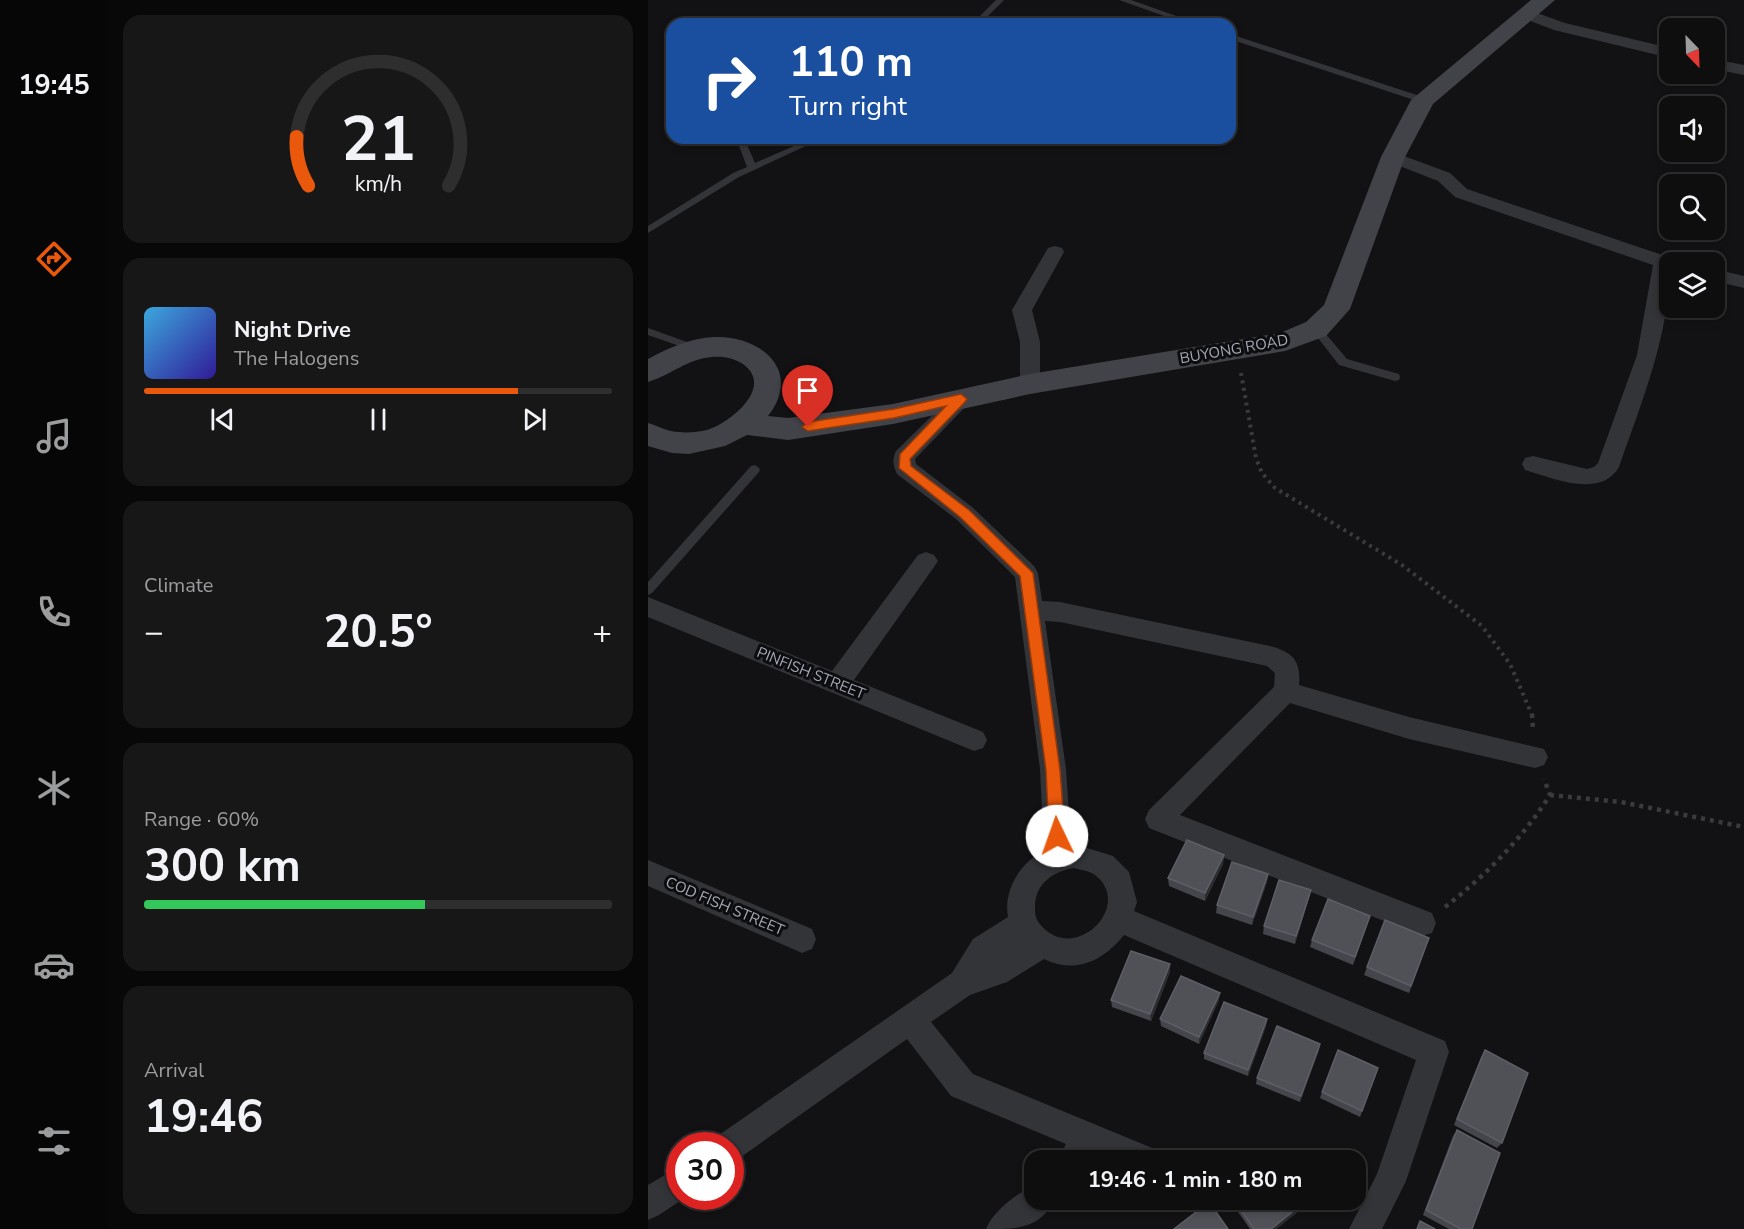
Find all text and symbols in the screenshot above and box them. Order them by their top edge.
north arrow [1659,18,1725,84]
map controls [1659,18,1725,318]
text: 110 m [789,34,913,91]
icon: right [690,42,768,120]
text: 19:45 [18,67,90,104]
text: Turn right [789,88,907,125]
button: sound [1659,96,1725,162]
text: 21 [341,97,415,182]
text: km/h [354,169,402,199]
button: search [1659,174,1725,240]
icon: directions [33,238,75,280]
button: layers [1659,252,1725,318]
text: Night Drive [234,315,351,345]
street label: BUYONG ROAD [1178,330,1290,368]
text: The Halogens [234,345,359,372]
pin [782,365,833,427]
icon: arrive [791,374,824,407]
icon: previous [206,403,239,436]
icon: pause [362,403,395,436]
icon: next [518,403,551,436]
icon: music [33,415,75,457]
text: Climate [144,572,213,599]
icon: phone [33,591,75,633]
text: 20.5° [323,602,433,663]
text: − [144,610,164,655]
text: + [592,610,612,655]
street label: PINFISH STREET [754,642,868,704]
icon: climate [33,767,75,809]
position arrow [1025,804,1089,868]
text: Range · 60% [144,806,259,833]
text: 300 km [144,836,301,897]
street label: COD FISH STREET [663,872,787,940]
icon: car [33,944,75,986]
text: Arrival [144,1057,204,1084]
text: 19:46 [144,1087,263,1148]
icon: filters [33,1120,75,1162]
speed limit sign: 30 [666,1132,744,1210]
text: 19:46 · 1 min · 180 m [1088,1165,1302,1195]

